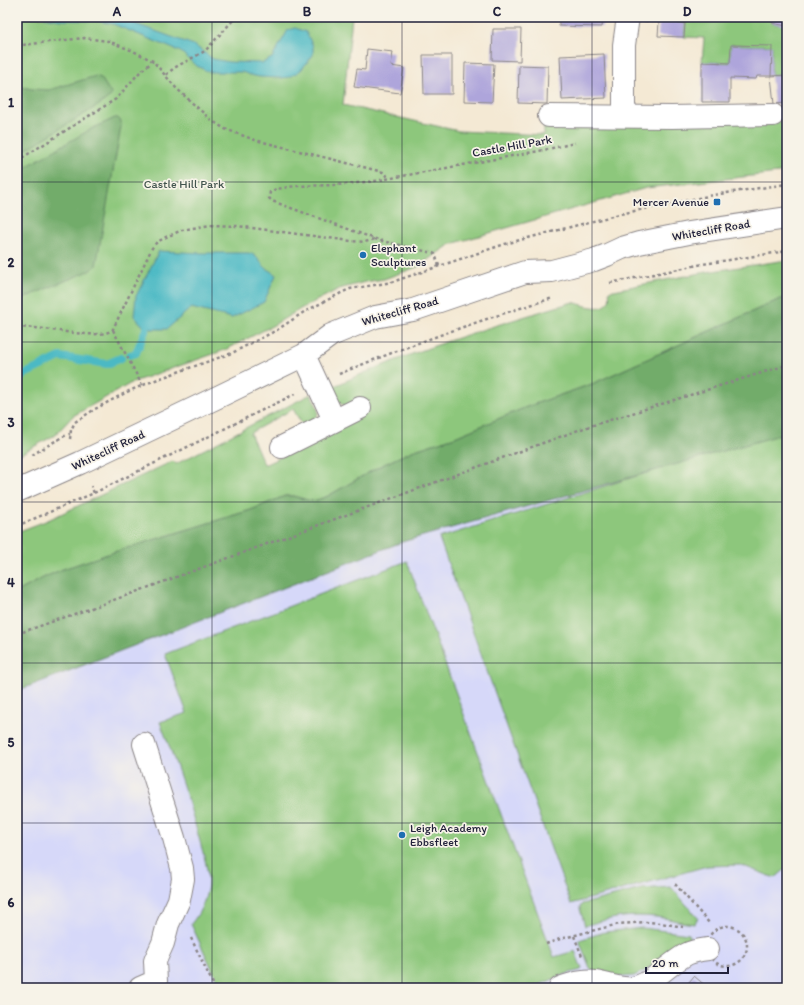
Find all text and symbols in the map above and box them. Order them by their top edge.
text: A [112,4,122,19]
text: B [303,4,312,19]
text: C [493,4,502,19]
text: D [683,4,692,19]
text: 1 [8,95,14,110]
street label: Castle Hill Park [471,132,554,160]
park label: Castle Hill Park [144,177,225,191]
place label: Mercer Avenue [633,195,709,209]
marker: Mercer Avenue [712,197,722,207]
street label: Whitecliff Road [671,216,752,244]
place label: Elephant Sculptures [371,241,427,269]
marker: Elephant Sculptures [358,250,368,260]
text: 2 [8,255,15,270]
street label: Whitecliff Road [360,293,440,329]
text: 3 [7,415,15,430]
street label: Whitecliff Road [69,427,147,473]
text: 4 [7,575,15,590]
text: 5 [8,735,15,750]
place label: Leigh Academy Ebbsfleet [410,821,487,849]
marker: Leigh Academy Ebbsfleet [397,830,407,840]
text: 6 [8,895,15,910]
scale bar [646,949,728,975]
text: 20 m [652,956,679,970]

